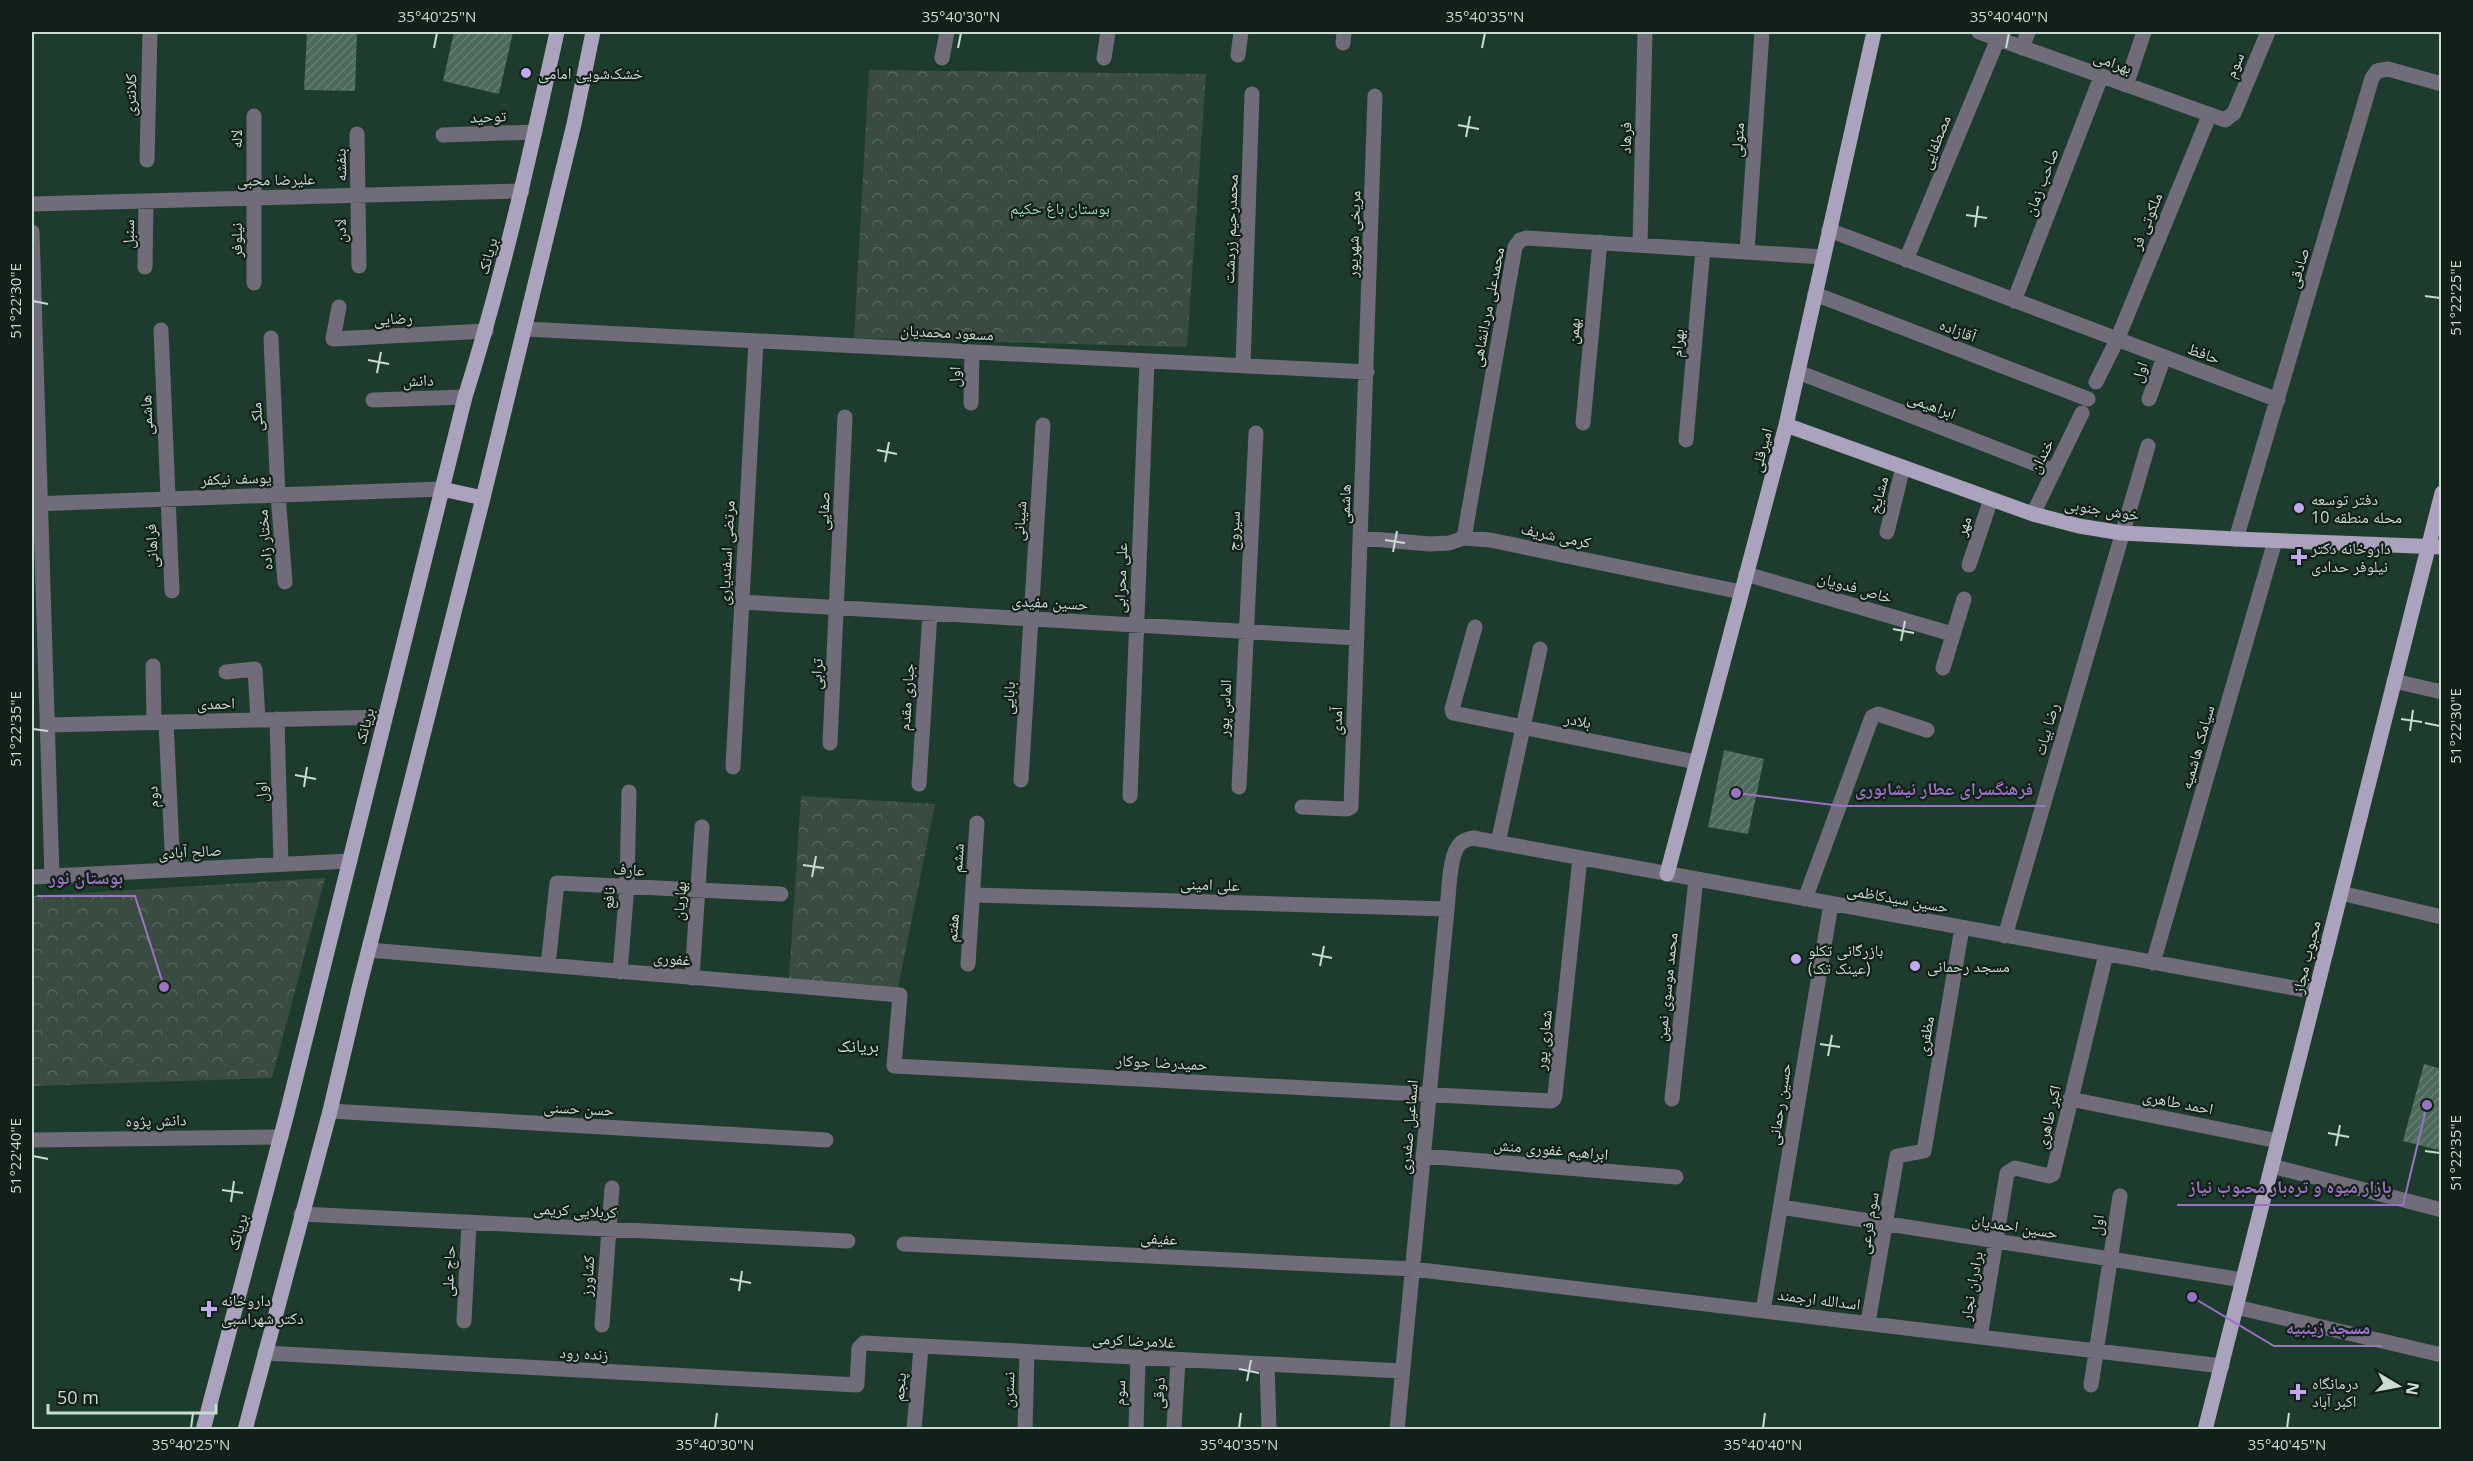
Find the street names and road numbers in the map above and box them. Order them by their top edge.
street label: بهرامی [2091,45,2135,79]
street label: سوم [2219,49,2249,81]
street label: کلانتری [119,73,141,117]
street label: توحید [469,104,507,128]
street label: مصطفایی [1914,112,1956,172]
street label: فرهاد [1614,122,1636,154]
street label: متولی [1725,122,1749,158]
street label: لاله [225,130,247,148]
street label: صاحب زمان [2018,145,2064,219]
street label: بنفشه [329,148,351,182]
street label: علیرضا محبی [237,167,315,191]
street label: محمدرحیم زردشت [1217,174,1243,284]
street label: ملکوتی فر [2124,189,2167,254]
street label: مریخی شهریور [1340,190,1366,279]
street label: سنبل [117,219,139,249]
street label: لادن [329,219,351,243]
street label: نیلوفر [225,223,247,258]
street label: بریانک [472,235,502,277]
street label: محمدعلی مردانشاهی [1465,245,1509,369]
street label: صادقی [2282,245,2314,291]
street label: رضایی [373,306,413,330]
street label: آقازاده [1936,313,1980,347]
street label: بهمن [1561,317,1585,345]
street label: مسعود محمدیان [900,319,994,345]
street label: بهرام [1665,328,1689,358]
street label: حافظ [2185,337,2223,369]
street label: اول [2125,359,2153,385]
street label: اول [943,366,965,388]
street label: دانش [402,368,434,392]
street label: ابراهیمی [1905,386,1959,424]
street label: هاشمی [134,394,158,436]
street label: ملکی [244,402,268,432]
street label: امیرقلی [1745,425,1777,475]
street label: خندان [2023,435,2059,477]
street label: یوسف نیکفر [199,466,272,490]
street label: مشایخ [1863,474,1893,516]
street label: هاشمی [1332,483,1356,525]
street label: صفایی [811,491,835,531]
street label: خوش جنوبی [2063,492,2141,526]
street label: مرتضی اسفندیاری [712,500,740,606]
street label: شیبانی [1007,500,1031,542]
street label: مختار زاده [250,509,278,571]
street label: سیروج [1221,510,1245,552]
street label: مهر [1949,513,1977,540]
street label: کرمی شریف [1519,517,1593,553]
street label: فراهانی [139,523,163,569]
street label: علی محرابی [1108,542,1132,614]
street label: خاص فدویان [1815,566,1895,608]
street label: حسین مفیدی [1011,589,1089,615]
street label: ترابی [804,658,828,690]
street label: جباری مقدم [893,662,919,732]
street label: الماس پور [1211,679,1236,738]
street label: بابایی [996,681,1020,715]
street label: احمدی [197,692,235,714]
street label: رضا بیات [2028,700,2064,758]
street label: سیامک هاشمیه [2175,702,2219,792]
street label: بریانک [349,705,379,747]
street label: آمدی [1325,705,1348,736]
street label: بلادر [1562,706,1593,733]
street label: اول [250,781,272,803]
street label: دوم [140,785,164,809]
street label: صالح آبادی [158,838,222,864]
street label: ششم [945,842,969,874]
street label: عارف [613,857,645,881]
street label: علی امینی [1180,872,1240,896]
street label: حسین سیدکاظمی [1845,878,1951,918]
street label: بهاریان [667,880,691,922]
street label: نافع [596,886,620,910]
street label: هفتم [940,913,964,943]
street label: محبوب مجاز [2286,918,2326,997]
street label: محمد موسوی نمین [1649,932,1683,1042]
street label: غفوری [652,945,692,971]
street label: شعاری پور [1529,1009,1557,1072]
street label: مظفری [1911,1014,1939,1058]
street label: حمیدرضا جوکار [1115,1049,1208,1075]
street label: حسین رحمانی [1762,1062,1796,1146]
street label: اسماعیل صفدری [1393,1079,1423,1175]
street label: اکبر طاهری [2030,1083,2066,1151]
street label: احمد طاهری [2141,1084,2215,1120]
street label: حسن حسنی [543,1095,615,1121]
street label: دانش پژوه [125,1108,187,1132]
street label: ابراهیم غفوری منش [1493,1133,1609,1165]
street label: سوم فرعی [1852,1191,1884,1255]
street label: کربلایی کریمی [532,1197,618,1223]
street label: حسین احمدیان [1970,1208,2060,1244]
street label: بریانک [222,1211,252,1253]
street label: اول [2085,1213,2109,1237]
street label: عفیفی [1140,1226,1178,1250]
street label: حاج علی [436,1245,460,1297]
street label: برادران نجار [1954,1250,1988,1323]
street label: کشاورز [575,1254,599,1298]
street label: اسدالله ارجمند [1776,1283,1862,1315]
street label: غلامرضا کرمی [1092,1327,1176,1353]
street label: زنده رود [559,1341,609,1365]
street label: پنجم [887,1371,911,1403]
street label: نسترن [996,1371,1020,1409]
street label: ذوقی [1146,1377,1170,1409]
street label: سوم [1108,1380,1130,1406]

